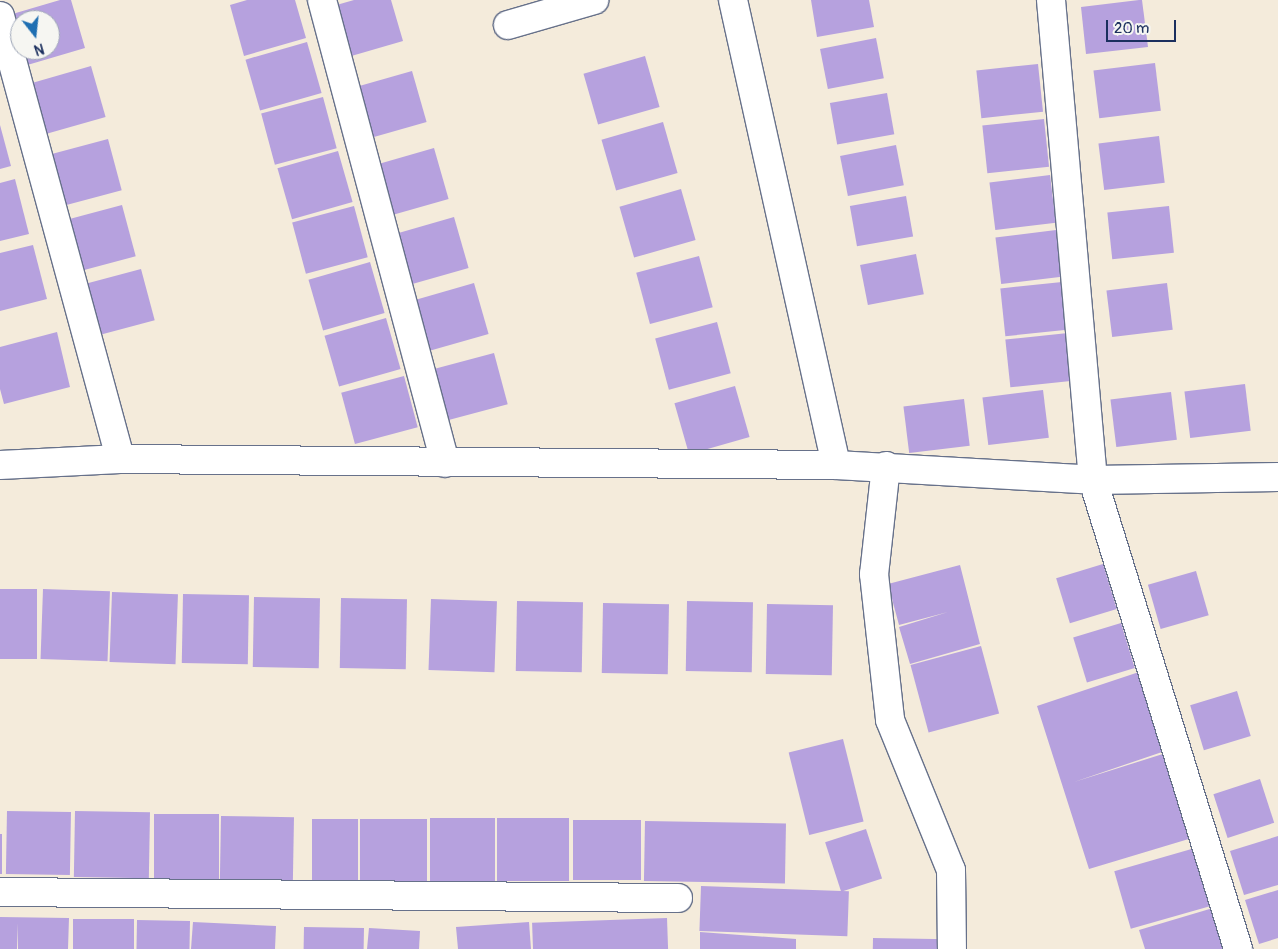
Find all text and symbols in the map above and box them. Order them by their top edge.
north arrow [10,10,60,60]
scale bar [1108,10,1178,42]
text: 20 m [1114,19,1149,38]
text: N [32,39,46,58]

